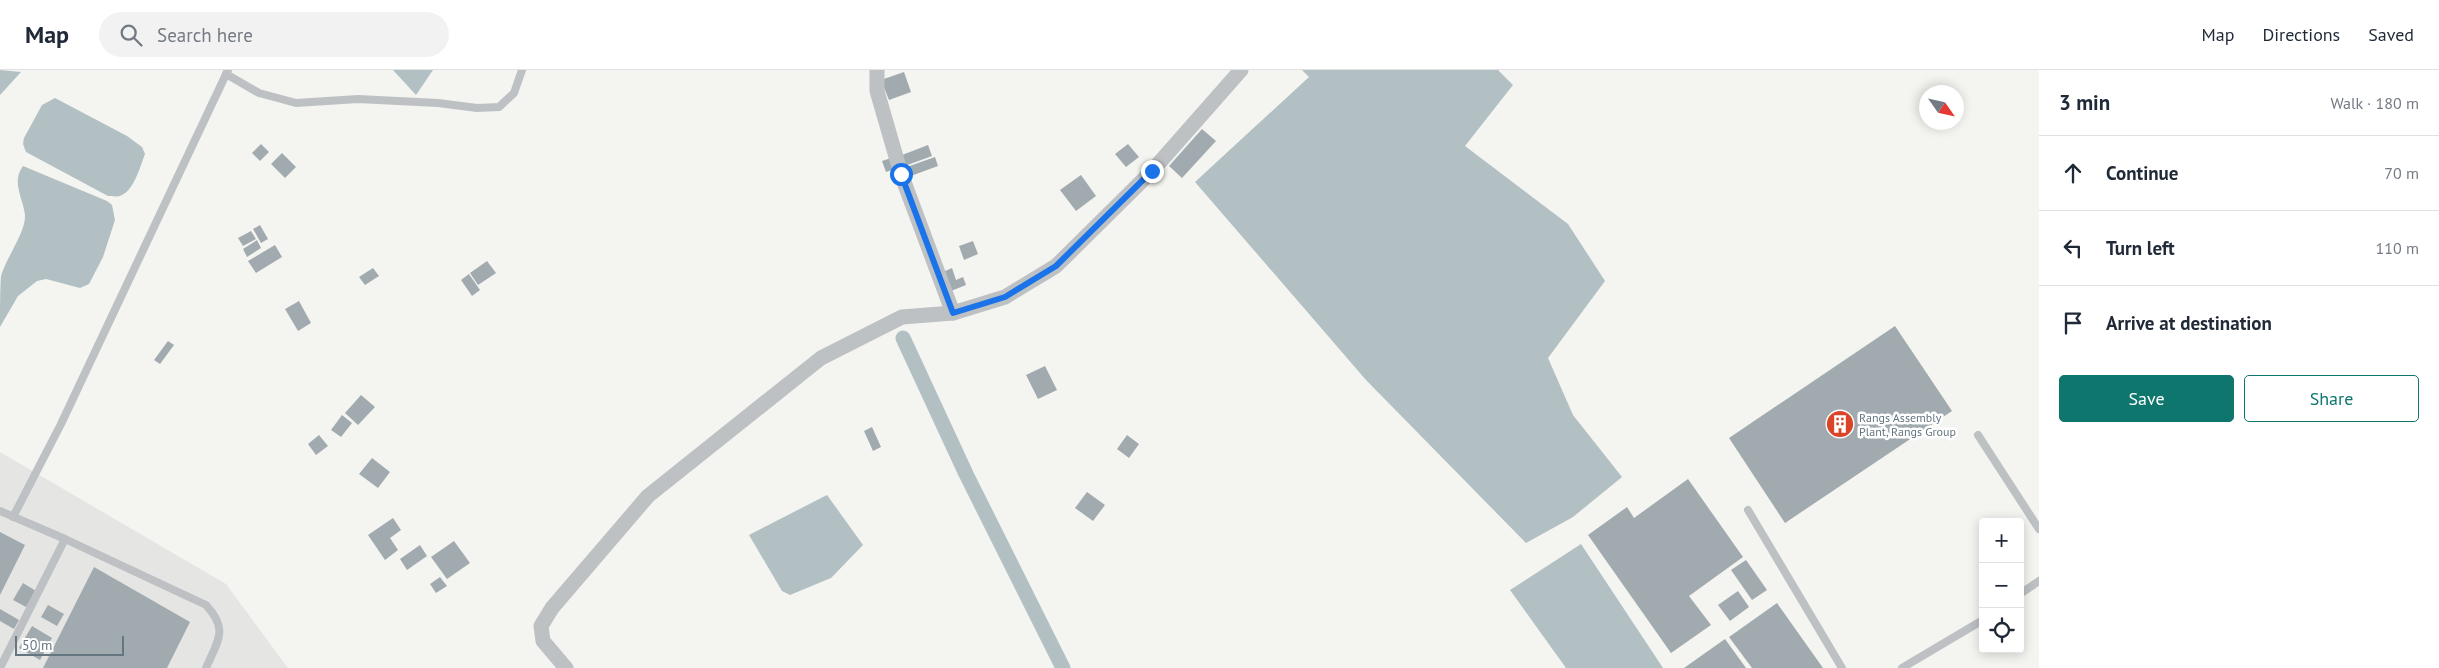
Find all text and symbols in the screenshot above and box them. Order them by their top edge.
search box [99,12,449,57]
text: Map [25,19,69,50]
icon: search [117,21,145,49]
text: Search here [157,23,253,47]
text: Map [2202,23,2234,46]
text: Directions [2262,23,2340,46]
text: Saved [2368,23,2414,46]
north arrow [1919,85,1964,130]
text: 3 min [2059,89,2110,116]
text: Walk · 180 m [2330,93,2419,113]
icon: ahead [2059,159,2087,187]
route end [1141,160,1164,183]
text: Continue [2106,161,2178,185]
route start [890,163,913,186]
text: 70 m [2384,163,2419,183]
icon: left [2059,234,2087,262]
text: Turn left [2106,236,2175,260]
text: 110 m [2376,238,2419,258]
icon: arrive [2059,309,2087,337]
text: Arrive at destination [2106,311,2272,335]
button: Save [2059,375,2234,422]
button: Share [2244,375,2419,422]
building icon: Rangs Assembly Plant, Rangs Group [1825,409,1855,439]
place label: Rangs Assembly Plant, Rangs Group [1859,410,1956,439]
map controls [1979,518,2024,653]
button: + [1979,518,2024,563]
button: − [1979,563,2024,608]
button: locate [1979,608,2024,653]
scale bar [15,633,124,656]
text: 50 m [22,636,52,654]

